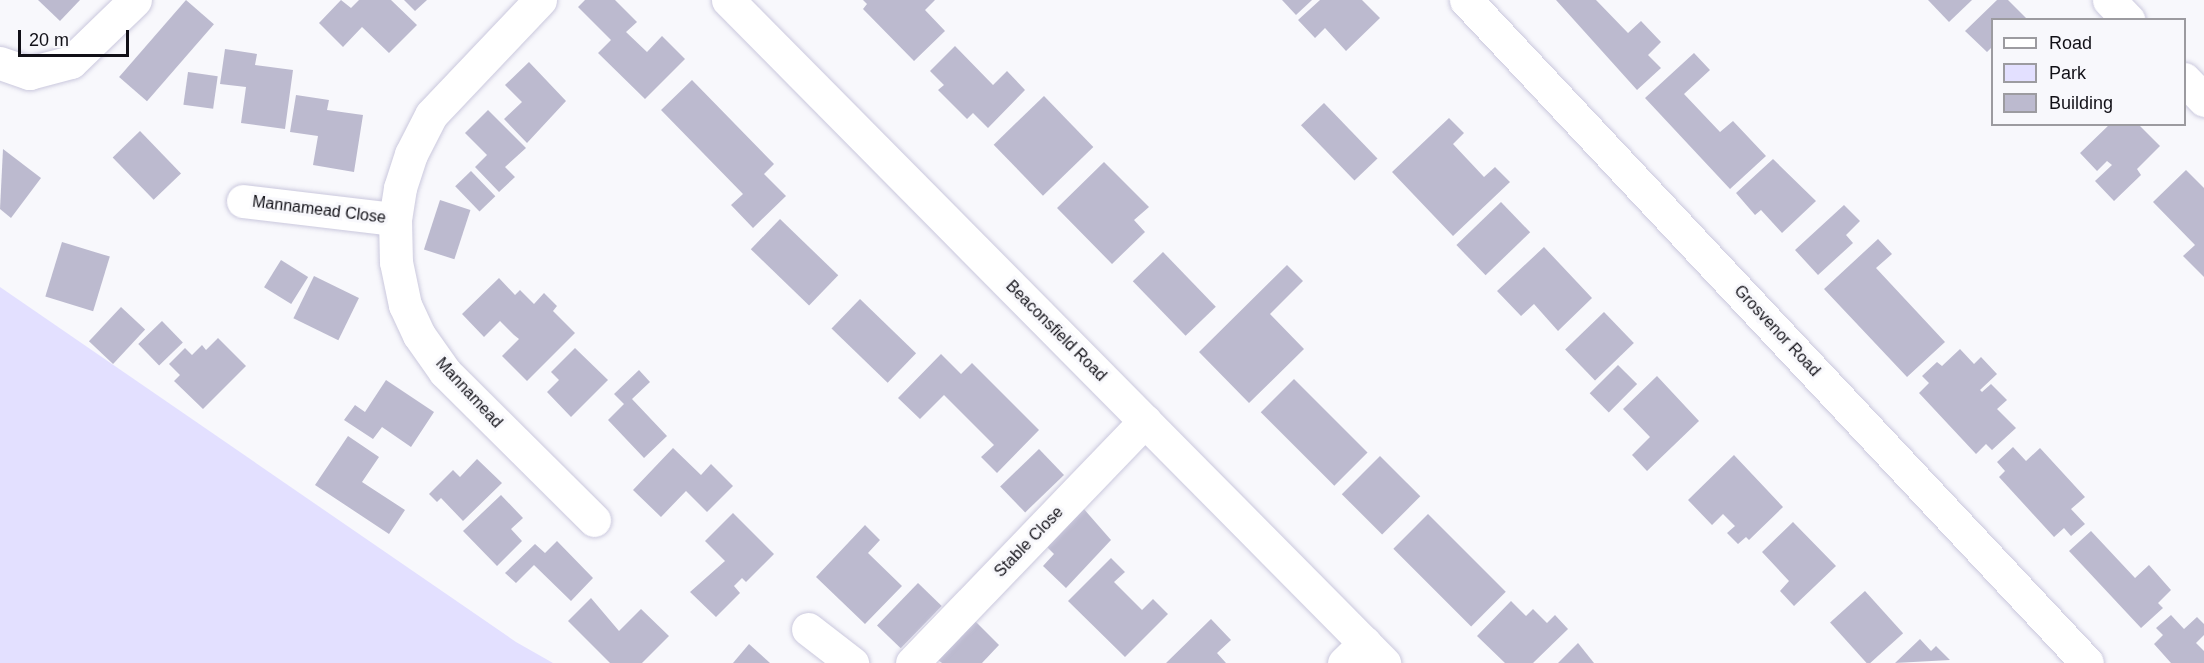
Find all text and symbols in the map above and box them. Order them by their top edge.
scale bar [21,18,132,56]
legend [1991,18,2186,126]
text: 20 m [29,30,69,50]
text: Road [2049,33,2092,53]
text: Park [2049,63,2086,83]
text: Building [2049,93,2113,113]
street label: Mannamead Close [251,192,387,228]
street label: Beaconsfield Road [1002,277,1110,385]
street label: Grosvenor Road [1730,282,1824,380]
street label: Mannamead [432,354,506,432]
street label: Stable Close [991,503,1067,581]

